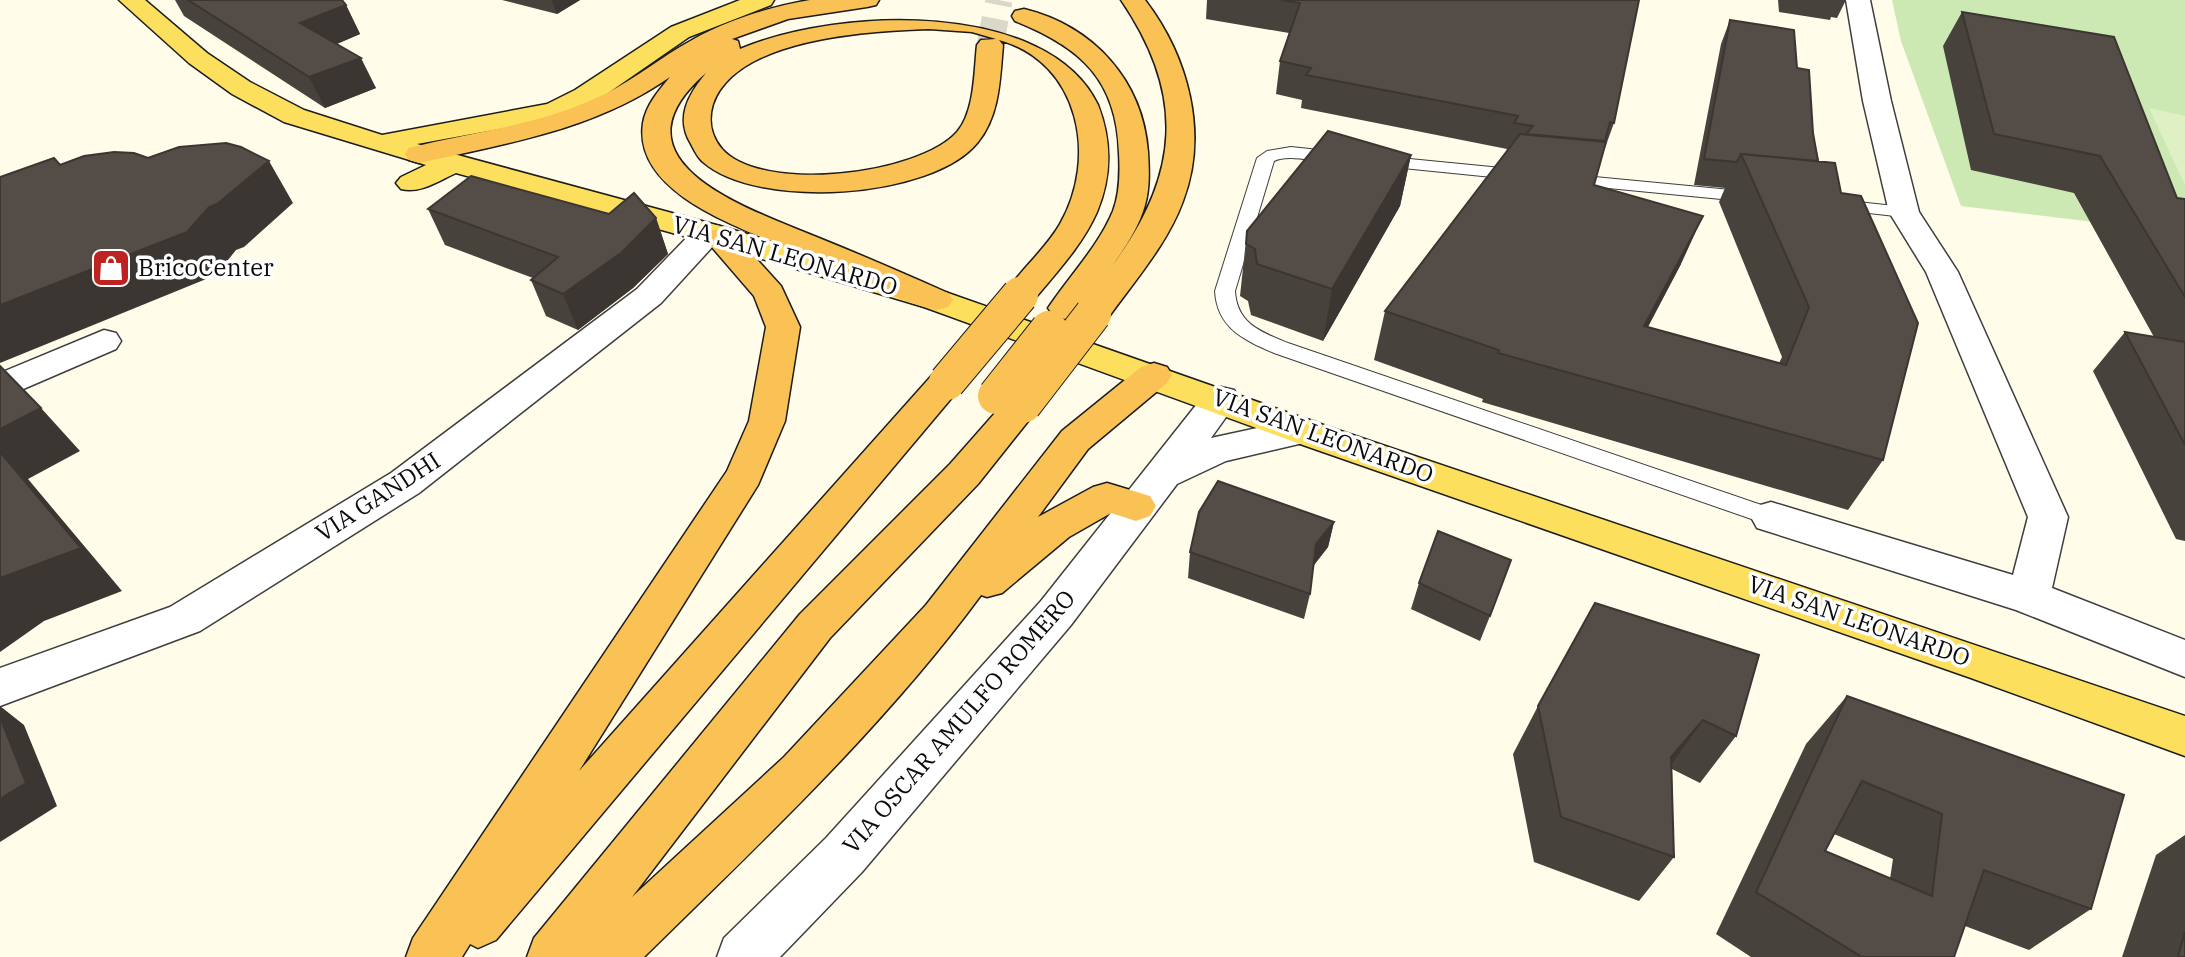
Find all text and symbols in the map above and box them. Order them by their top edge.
street label: VIA SAN LEONARDO [669,208,902,303]
shop icon: BricoCenter [90,247,132,289]
place label: BricoCenter [138,251,274,283]
street label: VIA SAN LEONARDO [1208,380,1438,490]
street label: VIA GANDHI [309,444,446,548]
street label: VIA SAN LEONARDO [1744,567,1975,673]
street label: VIA OSCAR AMULFO ROMERO [835,583,1082,860]

